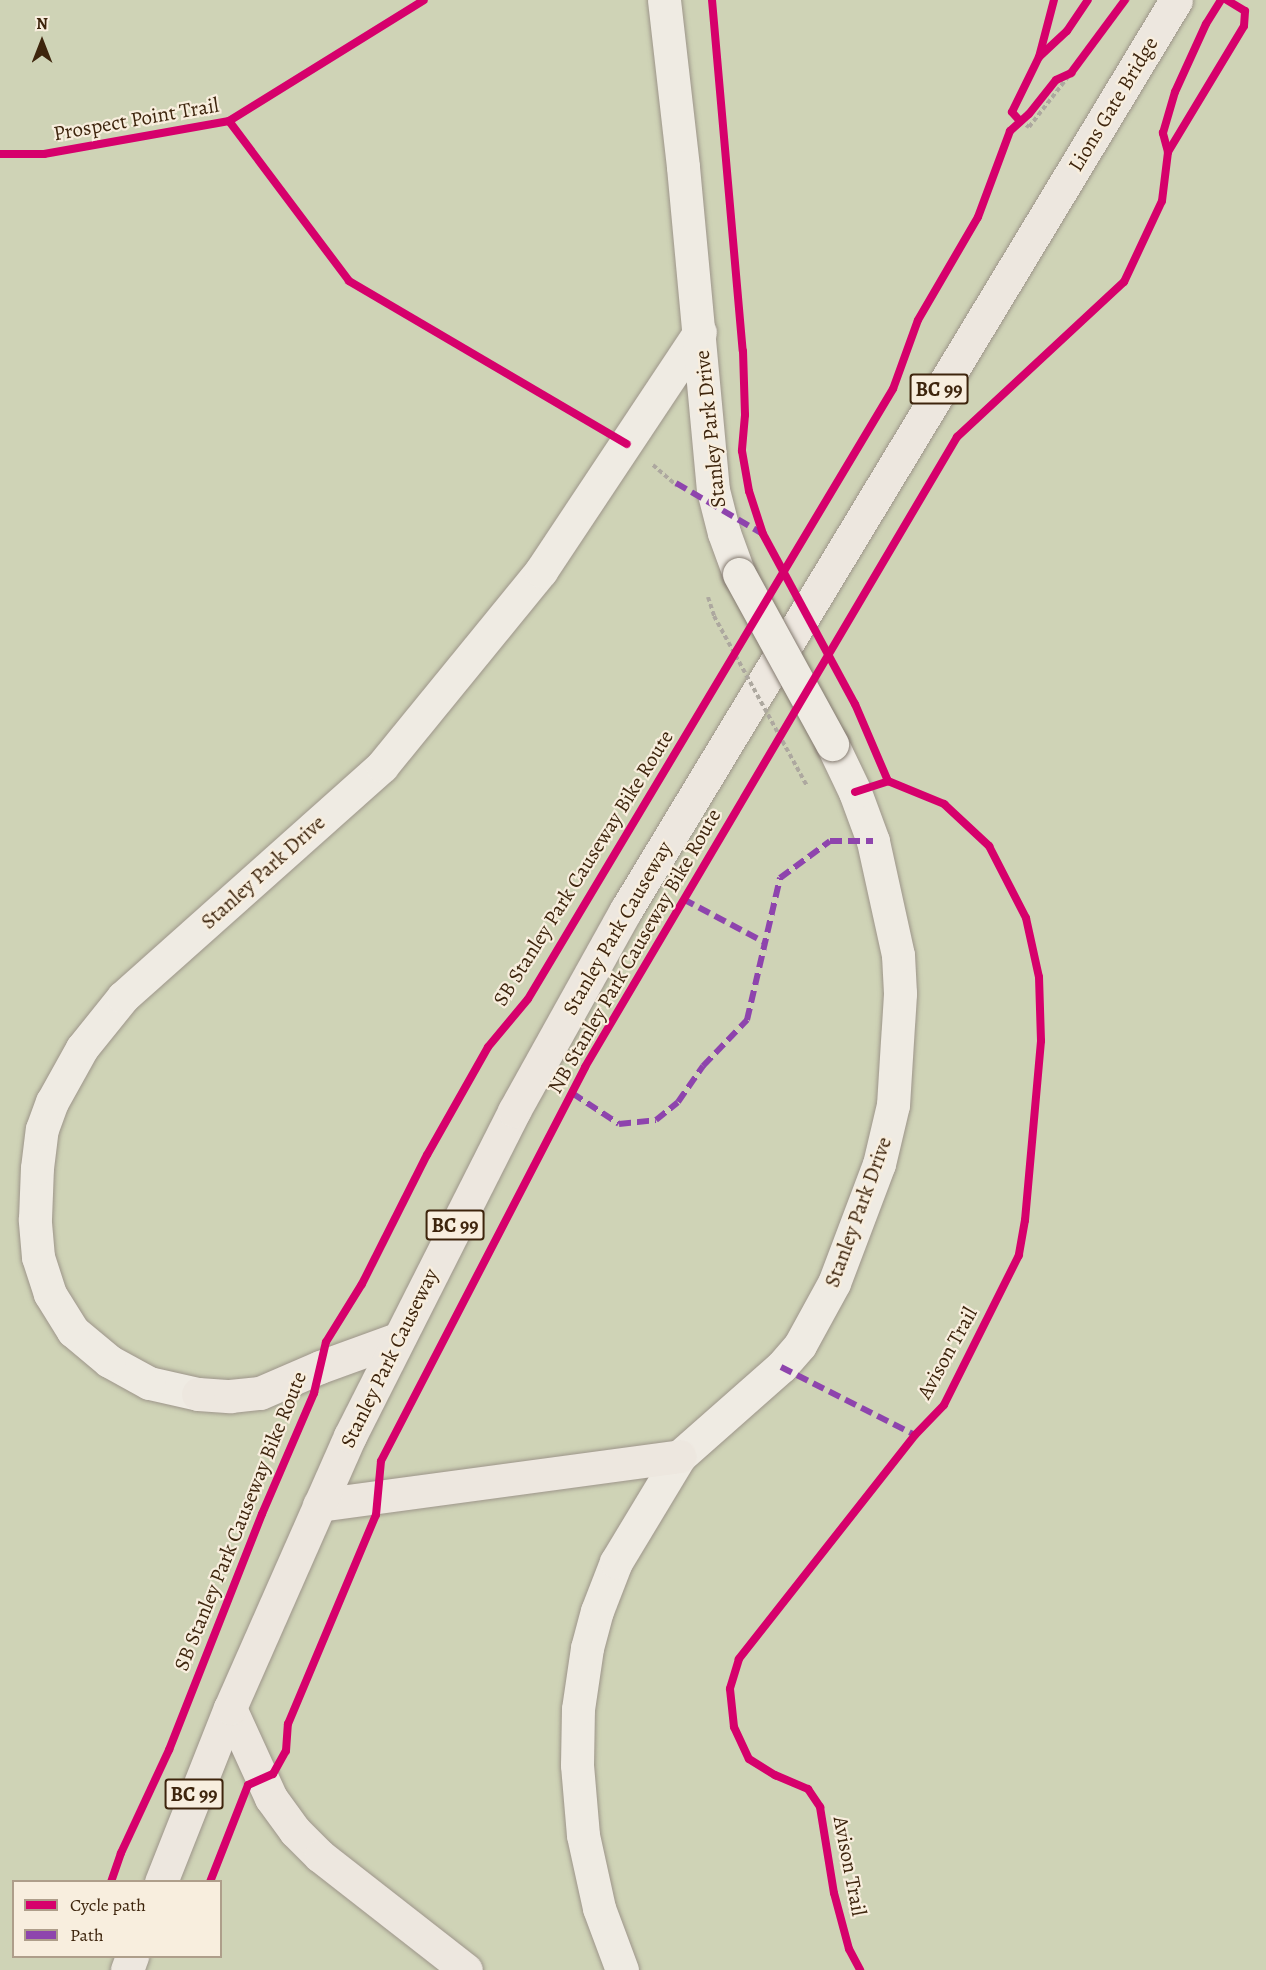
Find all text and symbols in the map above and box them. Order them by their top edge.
north arrow [12,12,72,72]
text: N [36,13,48,35]
street label: Lions Gate Bridge [1063,32,1163,176]
street label: Prospect Point Trail [51,92,221,146]
street label: Stanley Park Drive [689,349,731,509]
road number: BC 99 [909,372,969,406]
street label: SB Stanley Park Causeway Bike Route [487,725,679,1011]
street label: NB Stanley Park Causeway Bike Route [542,804,726,1098]
street label: Stanley Park Drive [196,810,330,934]
street label: Stanley Park Causeway [557,837,677,1019]
street label: Stanley Park Drive [819,1133,897,1291]
road number: BC 99 [425,1208,485,1242]
street label: Stanley Park Causeway [335,1264,443,1452]
street label: Avison Trail [911,1303,983,1403]
street label: SB Stanley Park Causeway Bike Route [168,1368,312,1674]
road number: BC 99 [164,1777,224,1811]
street label: Avison Trail [828,1814,872,1918]
legend [12,1880,222,1958]
text: Cycle path [70,1893,146,1917]
text: Path [70,1923,104,1947]

